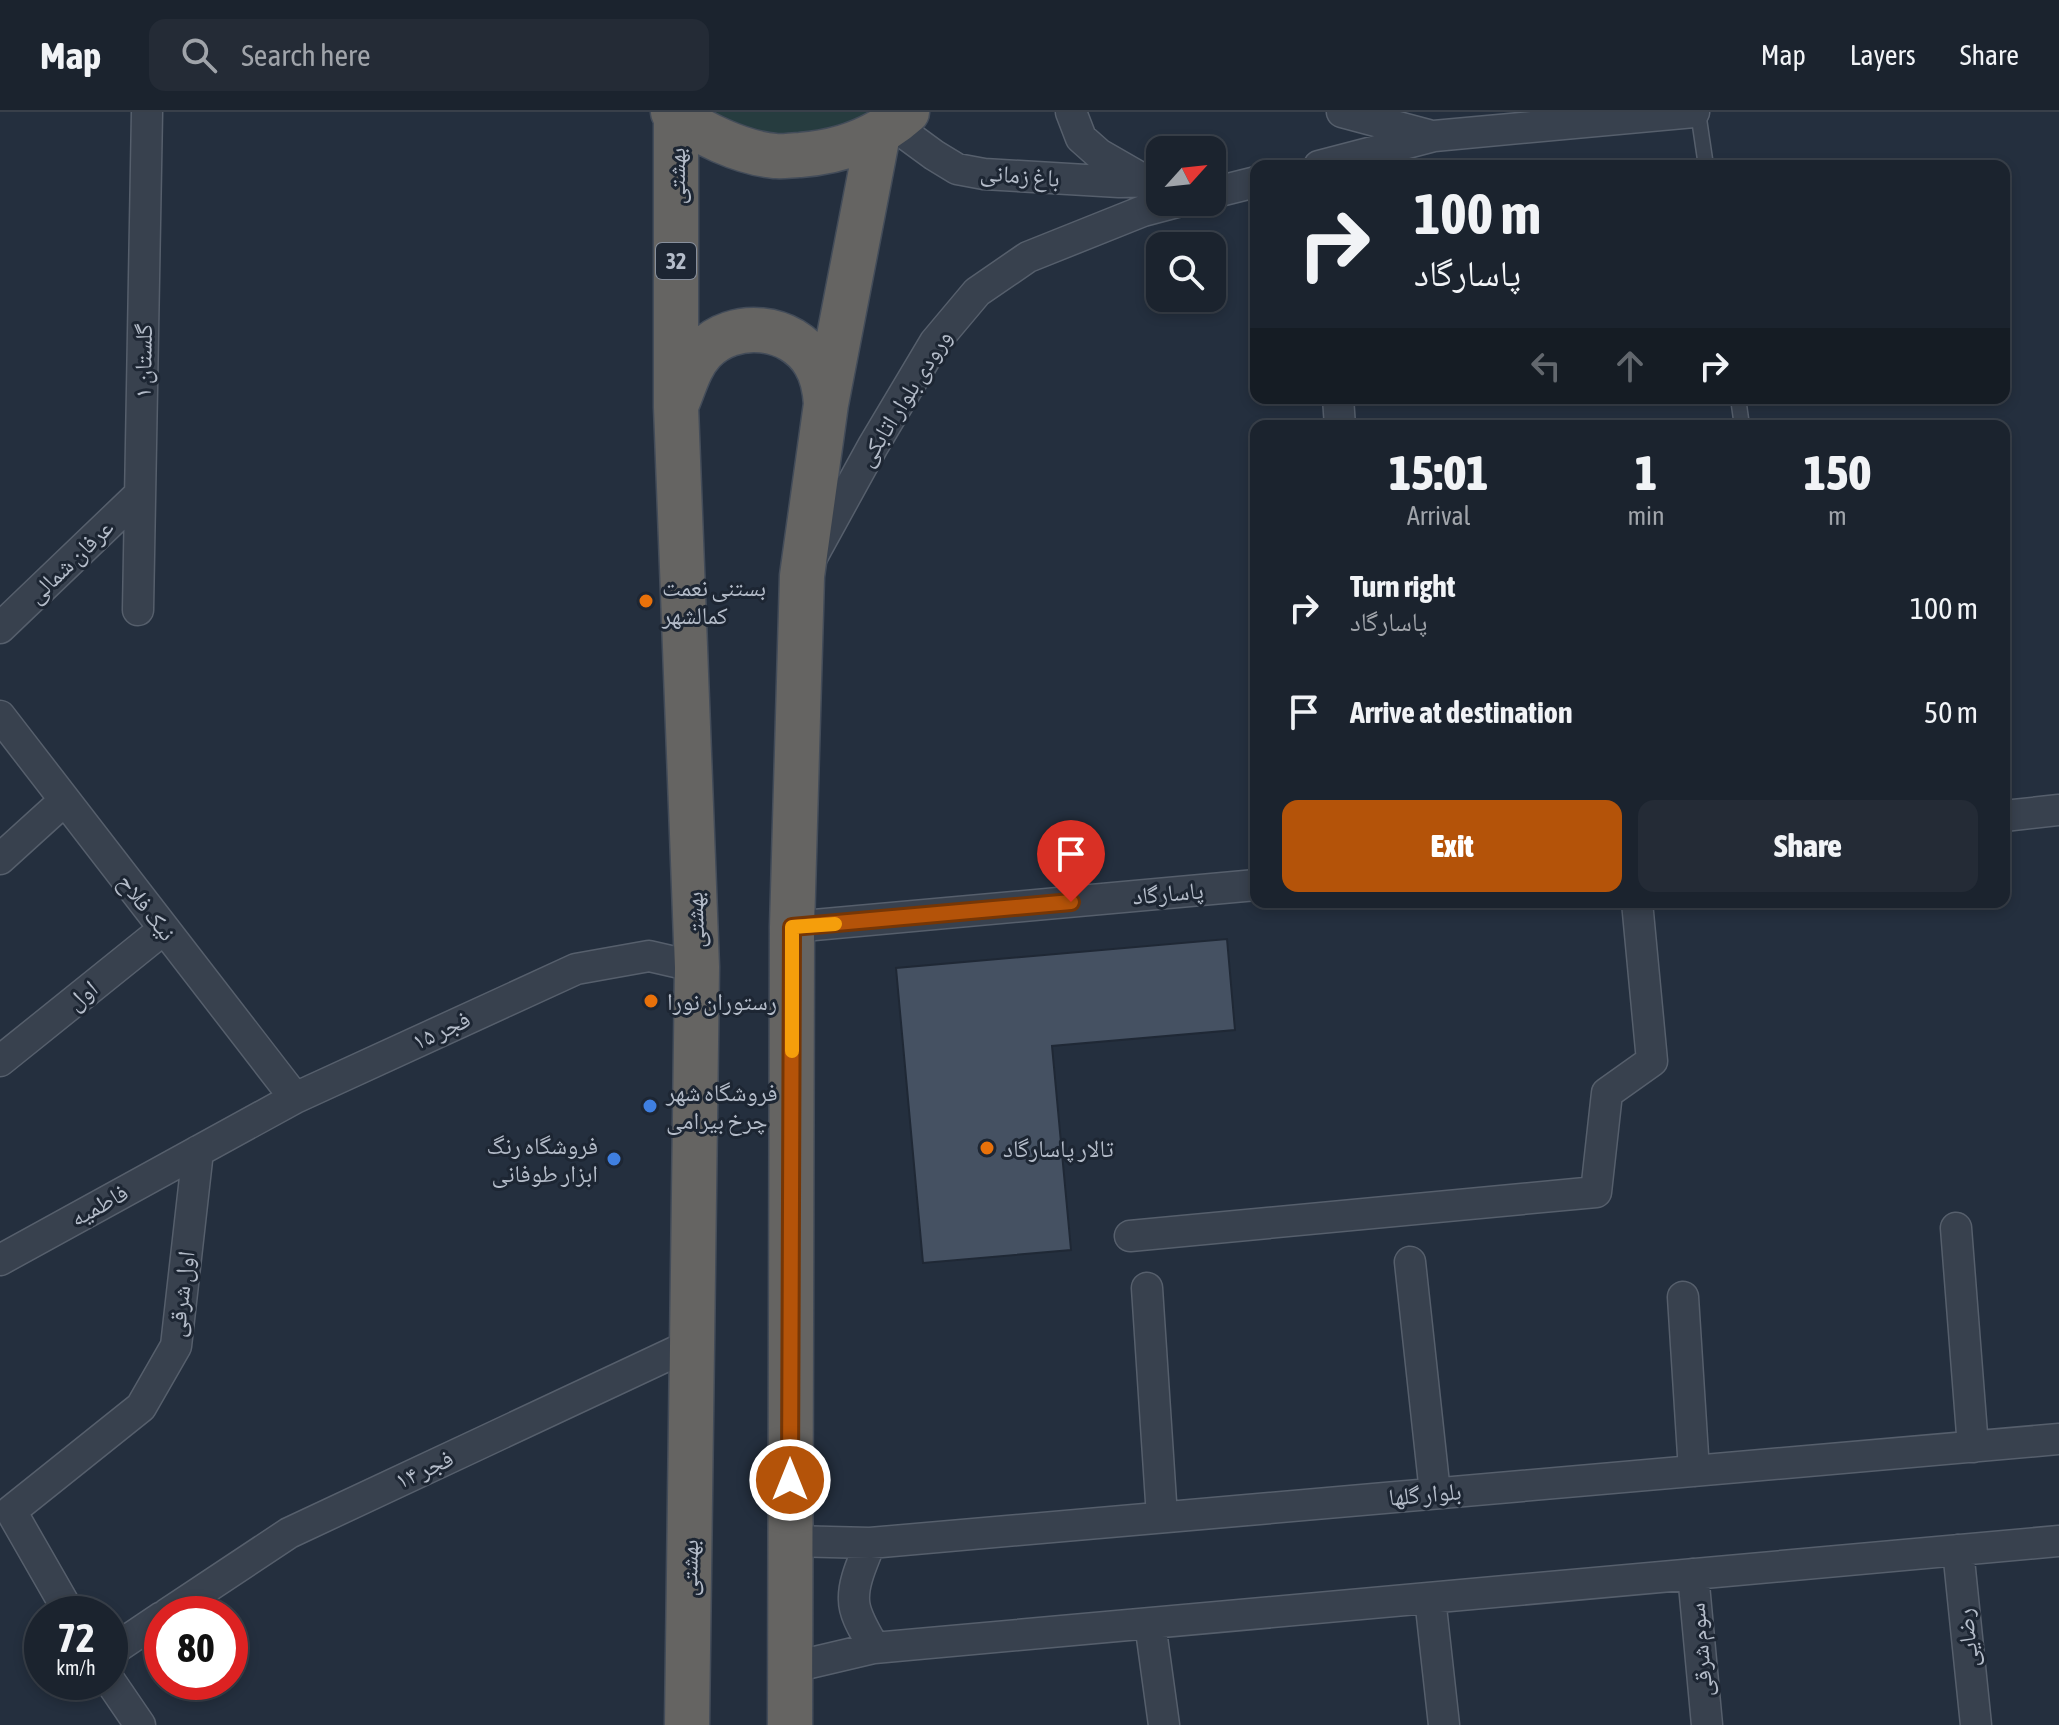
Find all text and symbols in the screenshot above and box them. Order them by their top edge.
search box [149,19,709,91]
icon: search [177,33,221,77]
text: Map [40,34,101,77]
text: Search here [241,38,371,72]
text: Map [1761,39,1806,71]
text: Layers [1850,39,1916,71]
text: Share [1960,39,2019,71]
north arrow [1146,136,1226,216]
map controls [1146,136,1226,312]
street label: بهشتی [663,148,691,204]
street label: باغ زمانی [979,158,1061,194]
text: 100 m [1414,182,1541,246]
icon: right [1282,192,1386,296]
button: search [1146,232,1226,312]
road number: 32 [656,243,696,279]
text: پاسارگاد [1414,252,1521,294]
street label: گلستان ۱ [129,323,158,399]
street label: ورودی بلوار اتابکی [851,325,958,472]
icon: left [1524,344,1568,388]
icon: ahead [1608,344,1652,388]
icon: right [1692,344,1736,388]
text: 15:01 [1389,445,1489,500]
text: 1 [1635,445,1657,500]
text: 150 [1804,445,1871,500]
text: Arrival [1407,501,1470,531]
text: min [1627,501,1665,531]
text: m [1828,501,1847,531]
street label: عرفان شمالی [22,514,119,609]
text: Turn right [1350,569,1456,603]
place label: بستنی نعمت کمالشهر [661,574,766,629]
icon: right [1282,586,1326,630]
text: 100 m [1910,591,1978,625]
marker: بستنی نعمت کمالشهر [637,592,655,610]
text: پاسارگاد [1350,607,1427,637]
icon: arrive [1282,690,1326,734]
text: Arrive at destination [1350,695,1572,729]
text: 50 m [1924,695,1978,729]
button: Exit [1282,800,1622,892]
button: Share [1638,800,1978,892]
pin [1037,820,1105,902]
icon: arrive [1049,832,1093,876]
street label: نیک فلاح [111,868,181,947]
street label: پاسارگاد [1131,876,1205,911]
street label: بهشتی [681,891,710,949]
street label: اول [61,975,103,1016]
place label: رستوران نورا [667,988,777,1016]
marker: رستوران نورا [642,992,660,1010]
street label: فجر ۱۵ [408,1005,474,1055]
place label: فروشگاه شهر چرخ بیرامی [665,1079,778,1136]
marker: فروشگاه شهر چرخ بیرامی [641,1097,659,1115]
place label: فروشگاه رنگ ابزار طوفانی [487,1132,598,1188]
place label: تالار پاسارگاد [1003,1135,1114,1163]
marker: تالار پاسارگاد [978,1139,996,1157]
marker: فروشگاه رنگ ابزار طوفانی [605,1150,623,1168]
street label: فاطمیه [66,1178,133,1232]
street label: اول شرقی [162,1249,201,1339]
position arrow [748,1438,832,1522]
street label: فجر ۱۴ [391,1444,457,1494]
street label: بلوار گلها [1387,1477,1463,1511]
street label: بهشتی [675,1539,704,1597]
speed limit sign: 80 [144,1596,248,1700]
street label: سوم شرقی [1682,1602,1721,1698]
street label: رضایی [1950,1607,1985,1669]
text: 72 [57,1615,95,1660]
text: km/h [56,1656,96,1679]

